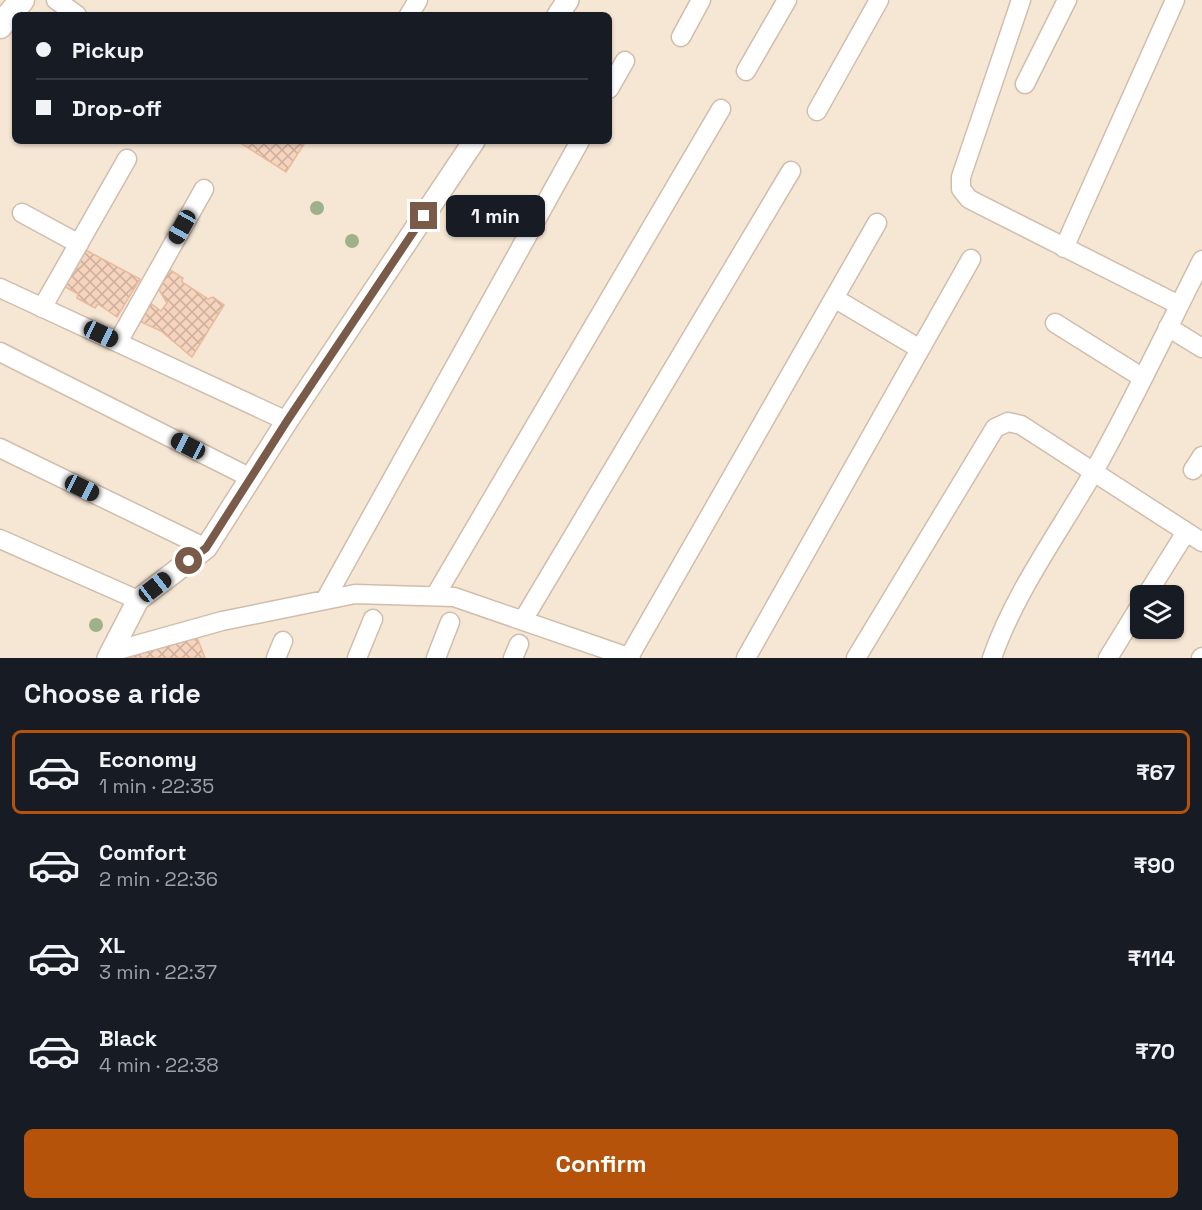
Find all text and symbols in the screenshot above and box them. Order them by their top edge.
text: Pickup [72,36,144,64]
text: Drop-off [72,94,162,122]
callout: 1 min [445,195,544,237]
route end [410,202,437,229]
text: 1 min [471,203,520,229]
car [165,207,199,247]
car [81,318,121,350]
car [168,430,208,462]
car [62,472,102,504]
route start [175,547,202,574]
car [135,569,175,605]
map controls [1130,585,1184,639]
button: layers [1130,585,1184,639]
text: Choose a ride [24,676,201,711]
icon: car [27,745,81,799]
text: Economy [99,745,197,773]
text: ₹67 [1136,758,1175,786]
text: 1 min · 22:35 [99,773,214,799]
icon: car [27,838,81,892]
text: Comfort [99,838,187,866]
text: ₹90 [1133,851,1175,879]
text: 2 min · 22:36 [99,866,218,892]
icon: car [27,931,81,985]
text: XL [99,931,125,959]
text: ₹114 [1127,944,1175,972]
text: 3 min · 22:37 [99,959,217,985]
icon: car [27,1024,81,1078]
text: Black [99,1024,157,1052]
text: ₹70 [1135,1037,1175,1065]
text: 4 min · 22:38 [99,1052,219,1078]
button: Confirm [24,1129,1178,1198]

